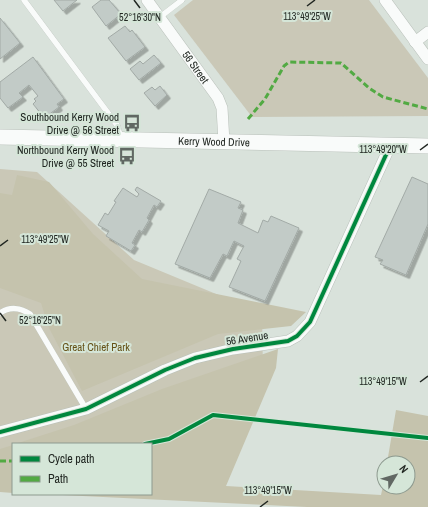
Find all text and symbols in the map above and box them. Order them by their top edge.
text: 113°49'25"W [283,10,331,23]
text: 52°16'30"N [119,11,161,24]
street label: 56 Street [179,48,212,87]
place label: Southbound Kerry Wood Drive @ 56 Street [20,110,119,137]
bus stop icon: Southbound Kerry Wood Drive @ 56 Street [122,113,142,133]
street label: Kerry Wood Drive [178,134,250,149]
place label: Northbound Kerry Wood Drive @ 55 Street [17,143,114,170]
text: 113°49'20"W [359,143,407,156]
bus stop icon: Northbound Kerry Wood Drive @ 55 Street [117,146,137,166]
text: 113°49'25"W [21,233,69,246]
text: 52°16'25"N [19,314,61,327]
street label: 56 Avenue [225,328,269,348]
park label: Great Chief Park [62,340,130,354]
text: 113°49'15"W [359,375,407,388]
legend [12,443,152,495]
text: Cycle path [48,451,95,467]
north arrow [376,455,416,495]
text: N [396,462,411,476]
text: Path [48,471,68,487]
text: 113°49'15"W [244,484,292,497]

